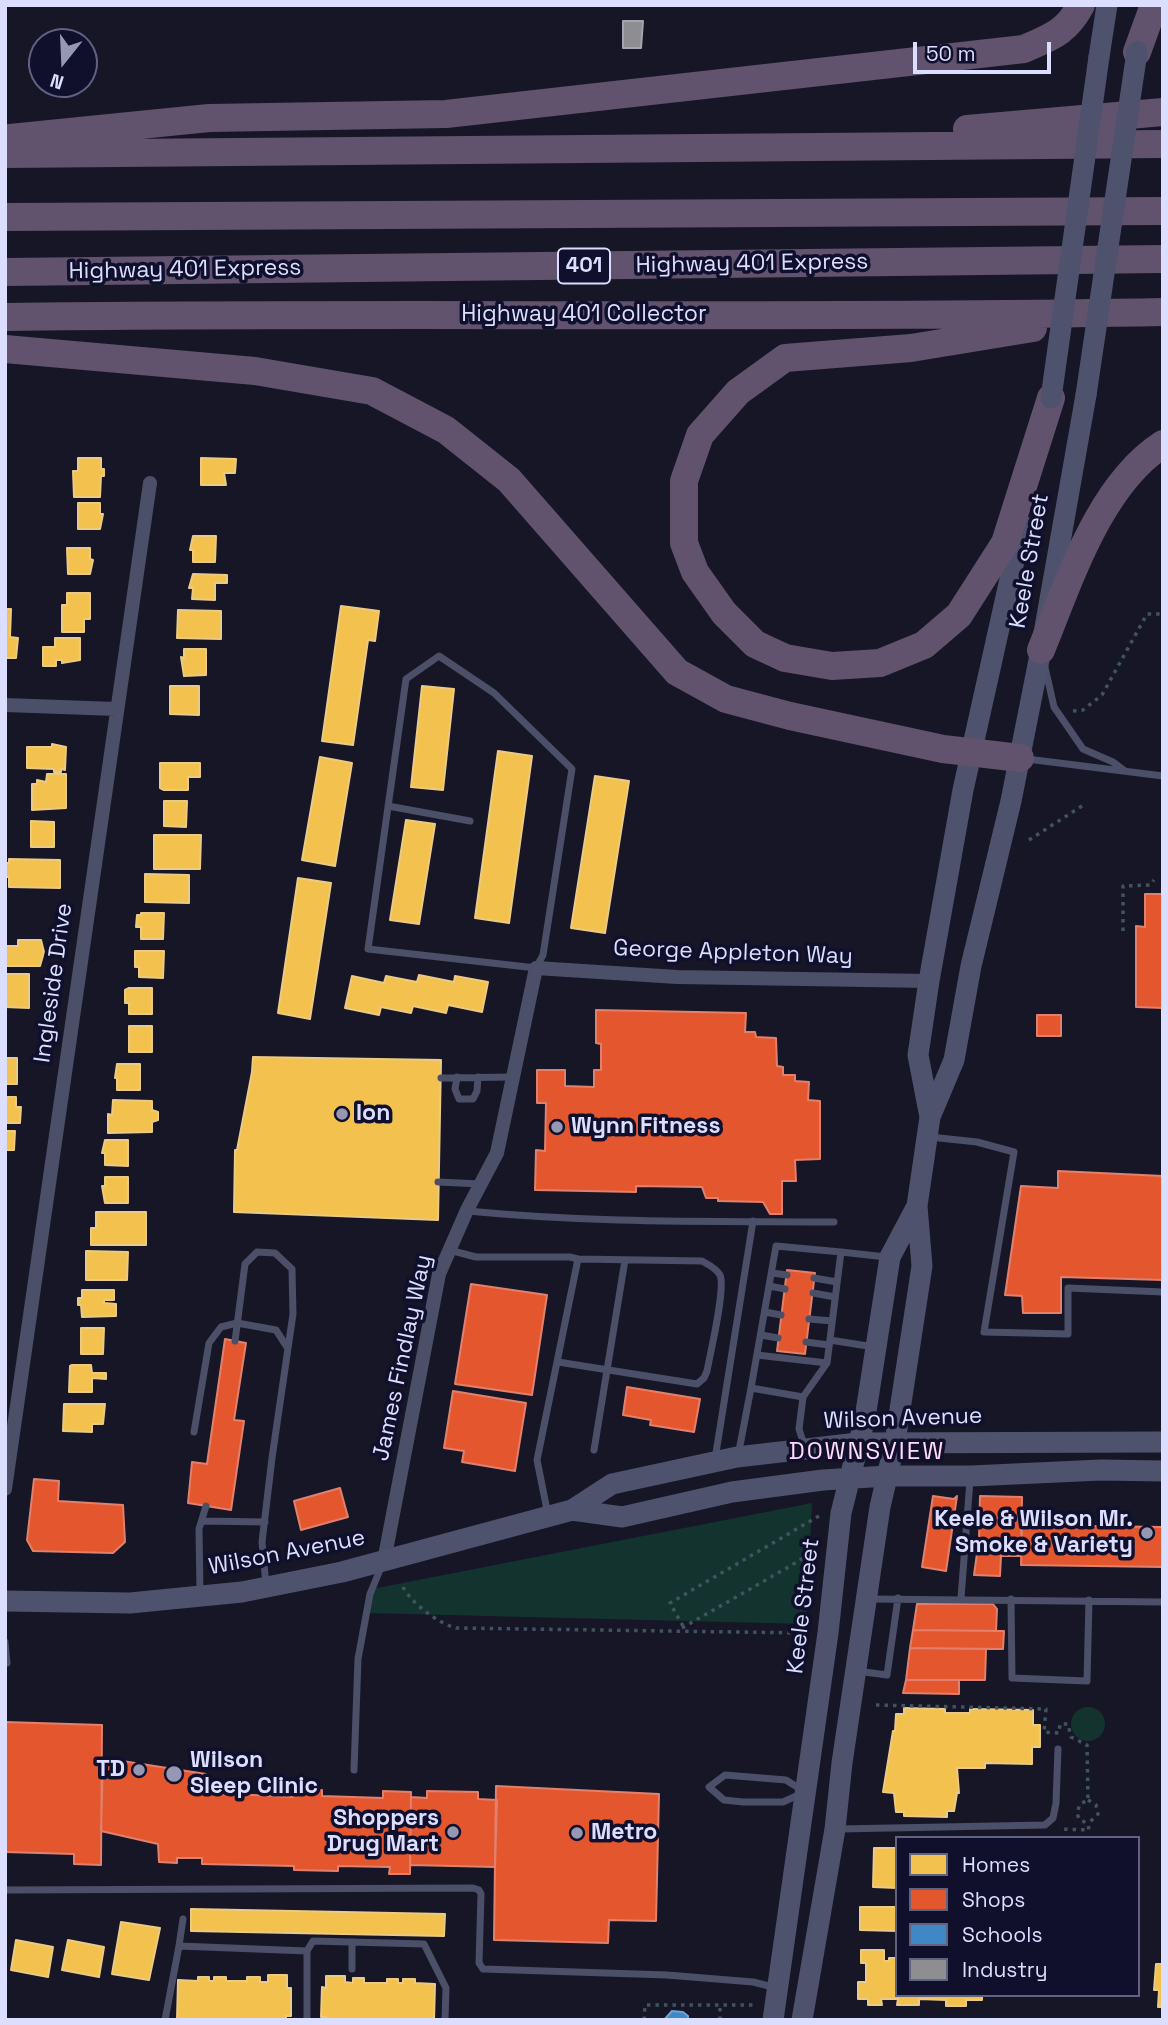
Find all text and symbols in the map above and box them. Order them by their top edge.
north arrow [28,28,98,98]
scale bar [916,28,1054,72]
text: 50 m [926,40,976,67]
text: N [47,68,67,95]
road number: 401 [558,248,610,284]
street label: Highway 401 Express [635,248,869,280]
street label: Highway 401 Express [68,254,302,286]
street label: Highway 401 Collector [461,301,707,329]
street label: Keele Street [1005,492,1055,630]
street label: Ingleside Drive [29,901,79,1065]
street label: George Appleton Way [613,935,853,971]
place label: Ion [356,1100,390,1128]
marker: Ion [334,1106,350,1122]
place label: Wynn Fitness [571,1113,720,1141]
marker: Wynn Fitness [549,1119,565,1135]
street label: James Findlay Way [368,1252,438,1464]
street label: Wilson Avenue [823,1402,983,1436]
district label: DOWNSVIEW [790,1438,944,1466]
place label: Keele & Wilson Mr. Smoke & Variety [934,1506,1133,1560]
street label: Wilson Avenue [206,1524,368,1582]
marker: Keele & Wilson Mr. Smoke & Variety [1139,1525,1155,1541]
street label: Keele Street [782,1537,826,1675]
place label: Wilson Sleep Clinic [190,1747,318,1801]
place label: TD [96,1756,125,1784]
marker: TD [131,1762,147,1778]
marker: Wilson Sleep Clinic [164,1764,184,1784]
place label: Shoppers Drug Mart [327,1805,439,1859]
place label: Metro [591,1819,657,1847]
marker: Shoppers Drug Mart [445,1824,461,1840]
marker: Metro [569,1825,585,1841]
legend [895,1836,1140,1997]
text: Homes [962,1851,1030,1878]
text: Shops [962,1886,1025,1913]
text: Schools [962,1921,1042,1948]
text: Industry [962,1956,1048,1983]

